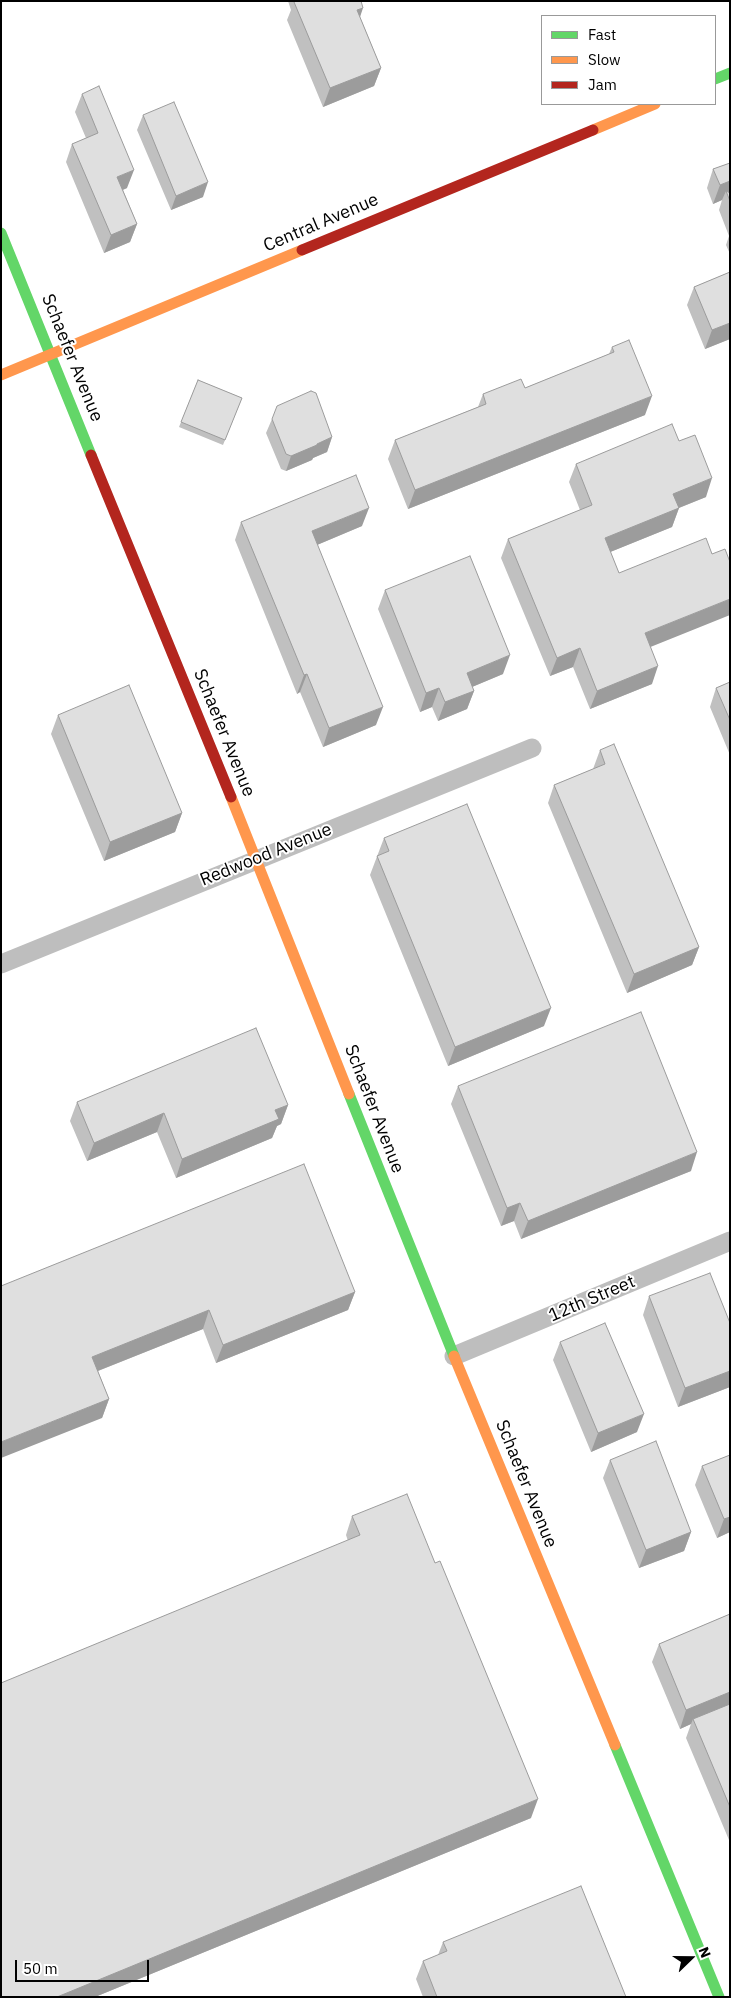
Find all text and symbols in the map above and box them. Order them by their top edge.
legend [541,15,716,105]
text: Fast [588,25,616,44]
text: Slow [588,50,621,69]
text: Jam [588,75,617,94]
street label: Central Avenue [260,189,382,257]
street label: Schaefer Avenue [37,291,107,425]
street label: Schaefer Avenue [189,666,259,800]
street label: Redwood Avenue [197,819,335,891]
street label: Schaefer Avenue [340,1042,408,1176]
street label: 12th Street [546,1271,638,1327]
street label: Schaefer Avenue [491,1417,561,1551]
north arrow [666,1933,716,1983]
text: N [695,1944,715,1960]
scale bar [18,1950,151,1982]
text: 50 m [23,1959,58,1978]

